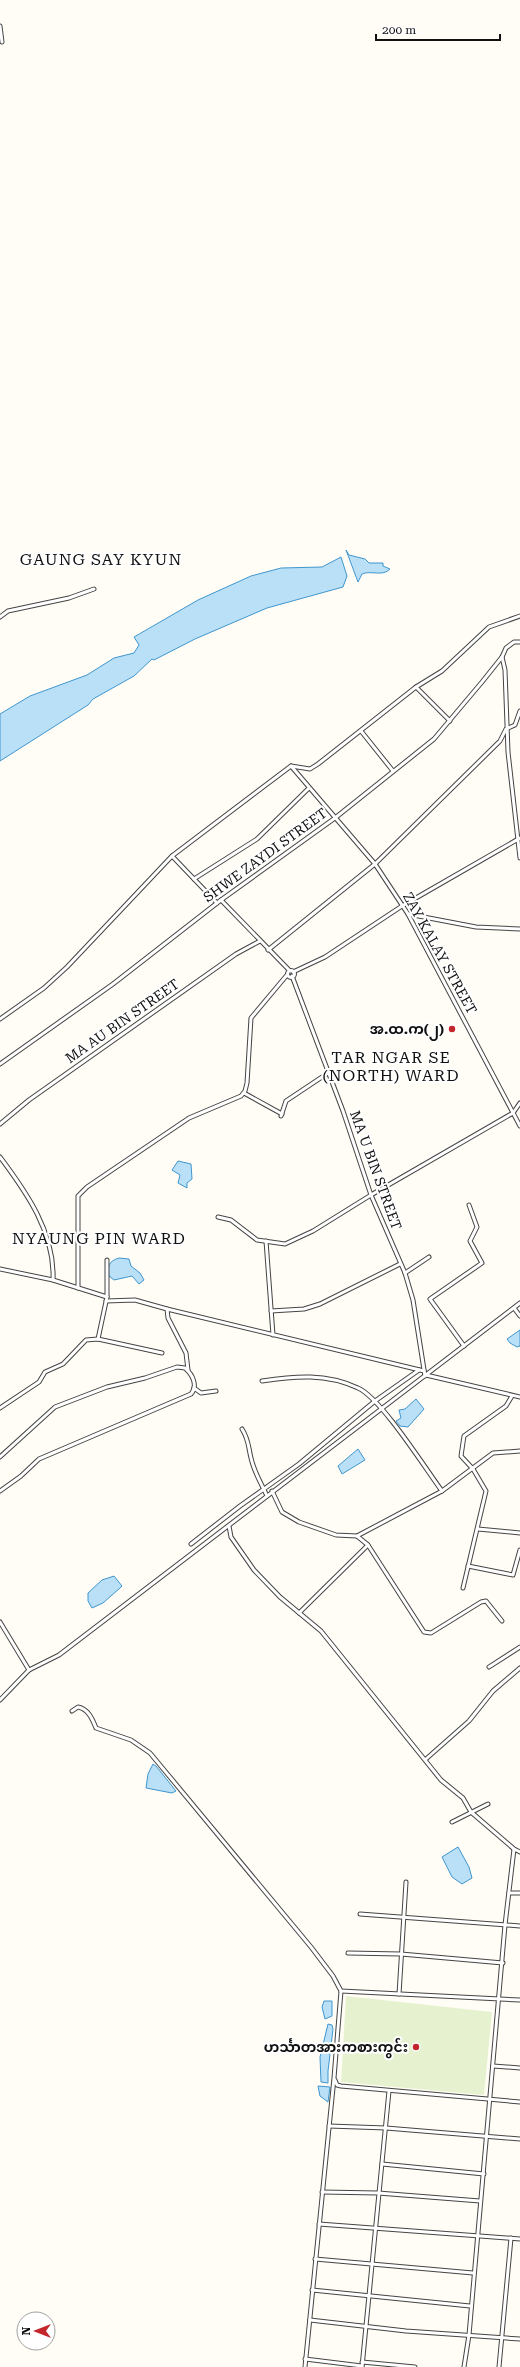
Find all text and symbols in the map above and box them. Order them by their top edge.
scale bar [376,16,500,42]
text: 200 m [382,23,416,37]
district label: GAUNG SAY KYUN [20,550,182,569]
street label: SHWE ZAYDI STREET [200,805,330,905]
street label: ZAY KALAY STREET [400,889,480,1017]
street label: MA AU BIN STREET [62,976,182,1066]
place label: အ.ထ.က(၂) [370,1021,444,1041]
marker: အ.ထ.က(၂) [447,1024,457,1034]
district label: TAR NGAR SE (NORTH) WARD [322,1048,460,1085]
street label: MA U BIN STREET [347,1108,405,1232]
district label: NYAUNG PIN WARD [12,1229,186,1248]
place label: ဟင်္သာတအားကစားကွင်း [264,2037,408,2059]
marker: ဟင်္သာတအားကစားကွင်း [411,2042,421,2052]
north arrow [16,2311,56,2351]
text: N [20,2326,33,2335]

